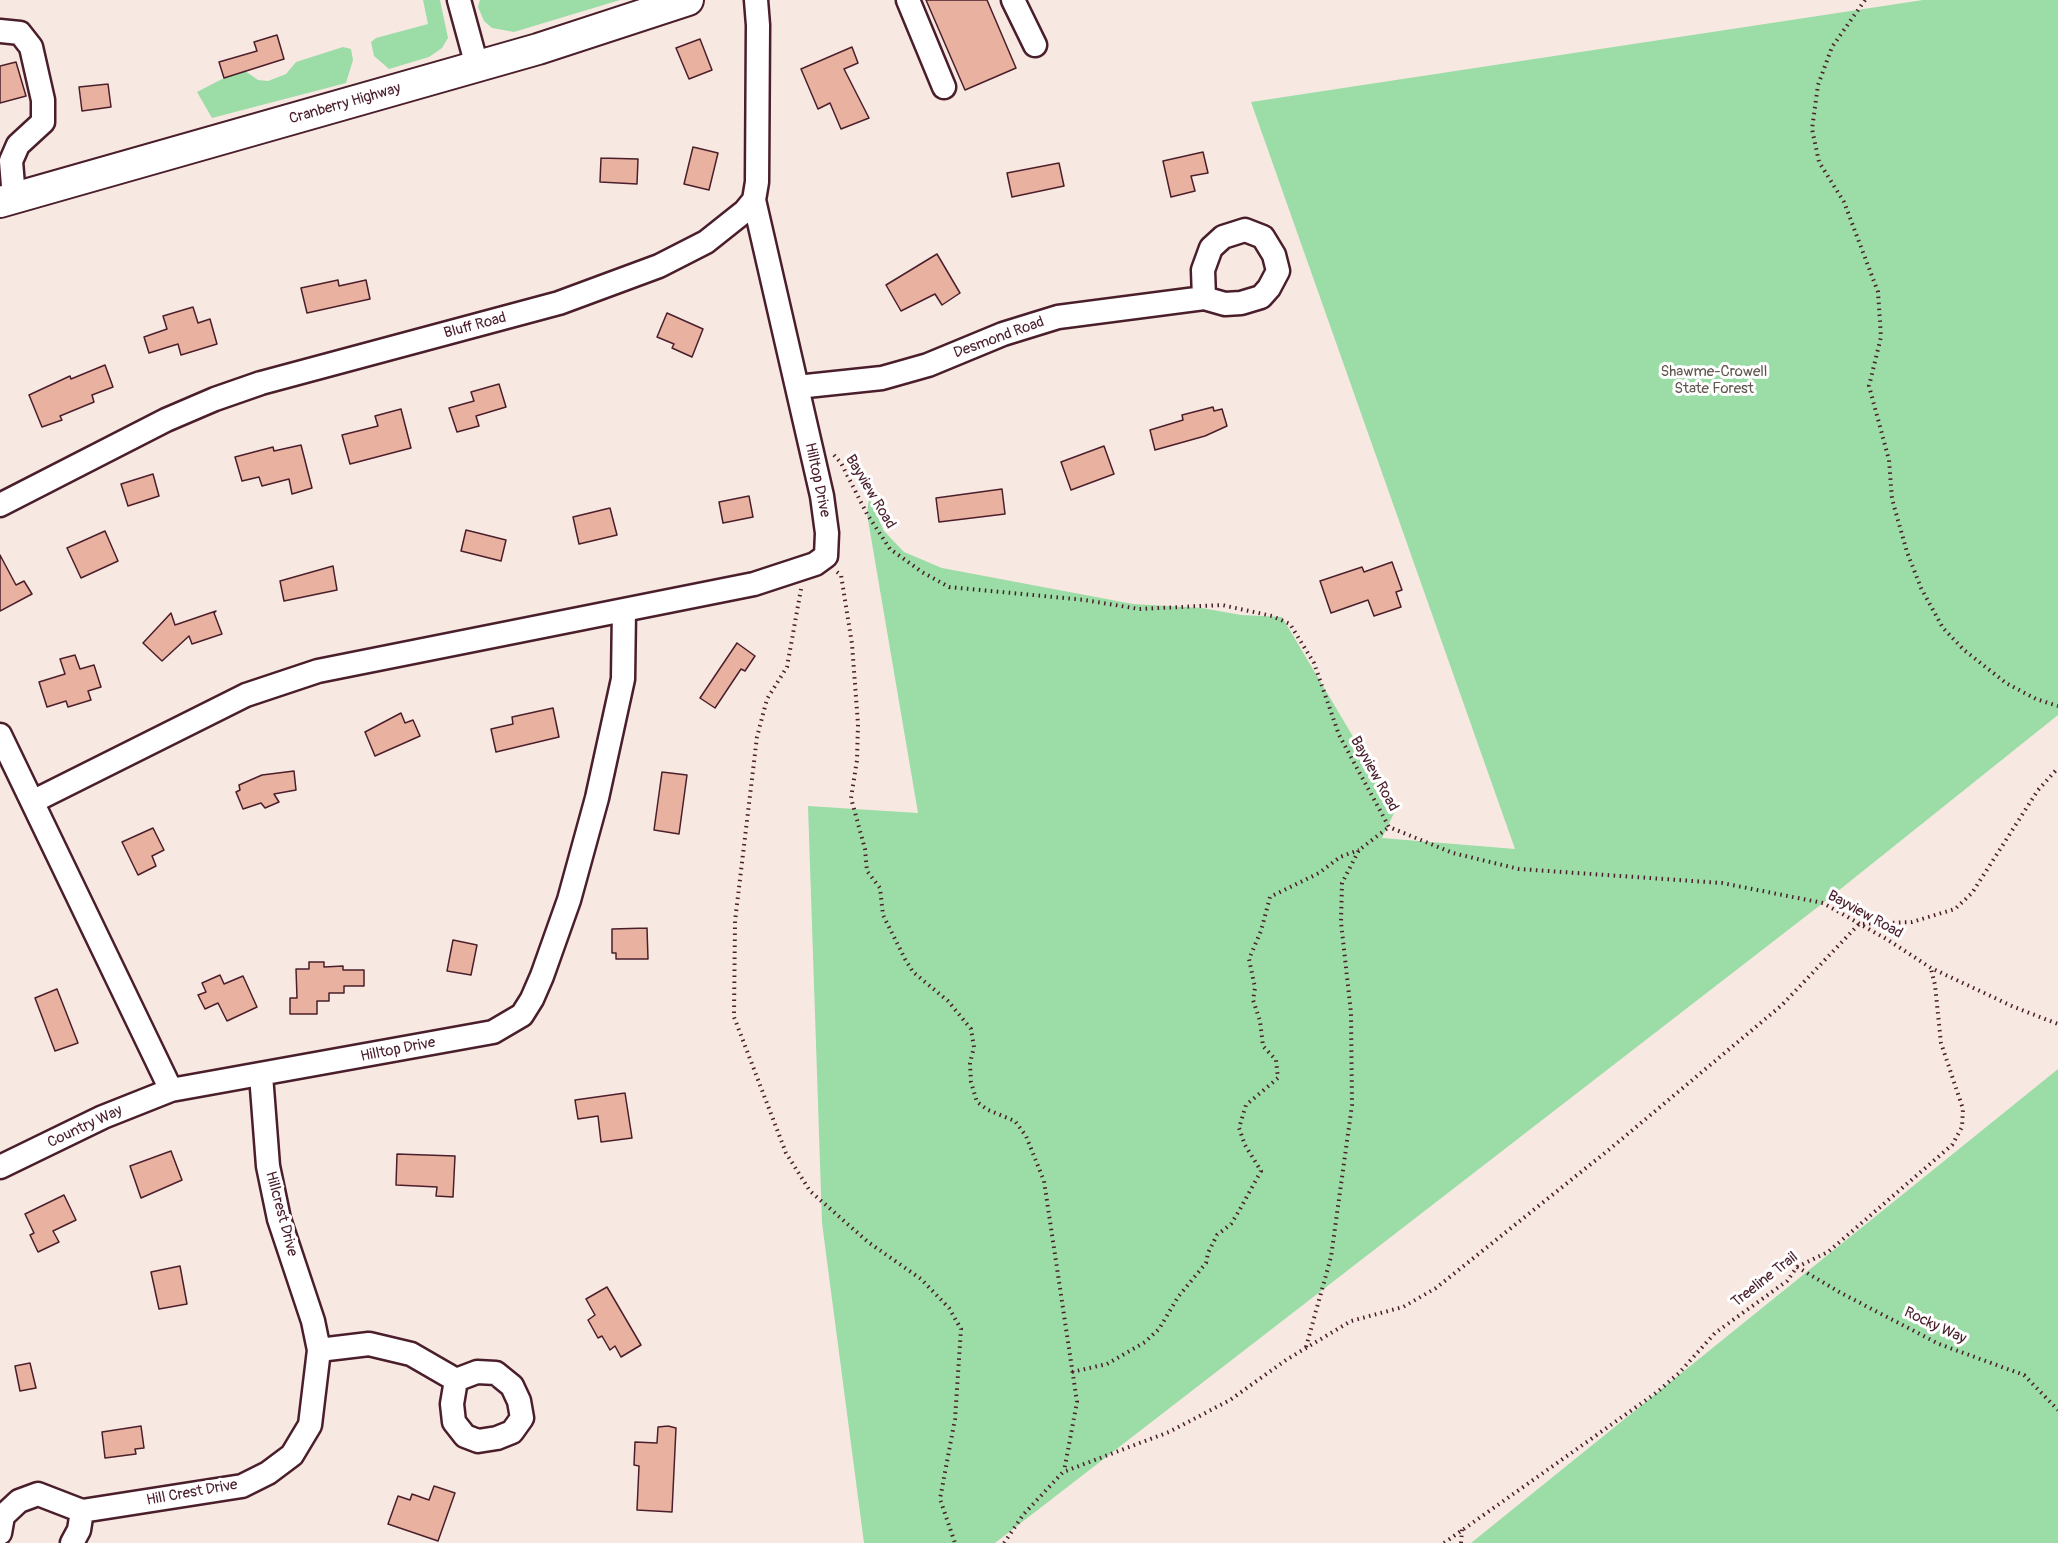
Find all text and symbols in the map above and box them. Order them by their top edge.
street label: Cranberry Highway [287,79,403,129]
street label: Bluff Road [442,309,508,343]
street label: Desmond Road [951,313,1047,363]
park label: Shawme-Crowell State Forest [1661,363,1767,398]
street label: Hilltop Drive [800,441,834,519]
street label: Bayview Road [841,452,899,532]
street label: Bayview Road [1346,733,1402,815]
street label: Bayview Road [1824,887,1906,943]
street label: Hilltop Drive [359,1034,437,1066]
street label: Country Way [45,1102,125,1152]
street label: Hillcrest Drive [261,1169,301,1259]
street label: Treeline Trail [1728,1248,1802,1312]
street label: Rocky Way [1901,1304,1969,1348]
street label: Hill Crest Drive [145,1476,239,1510]

